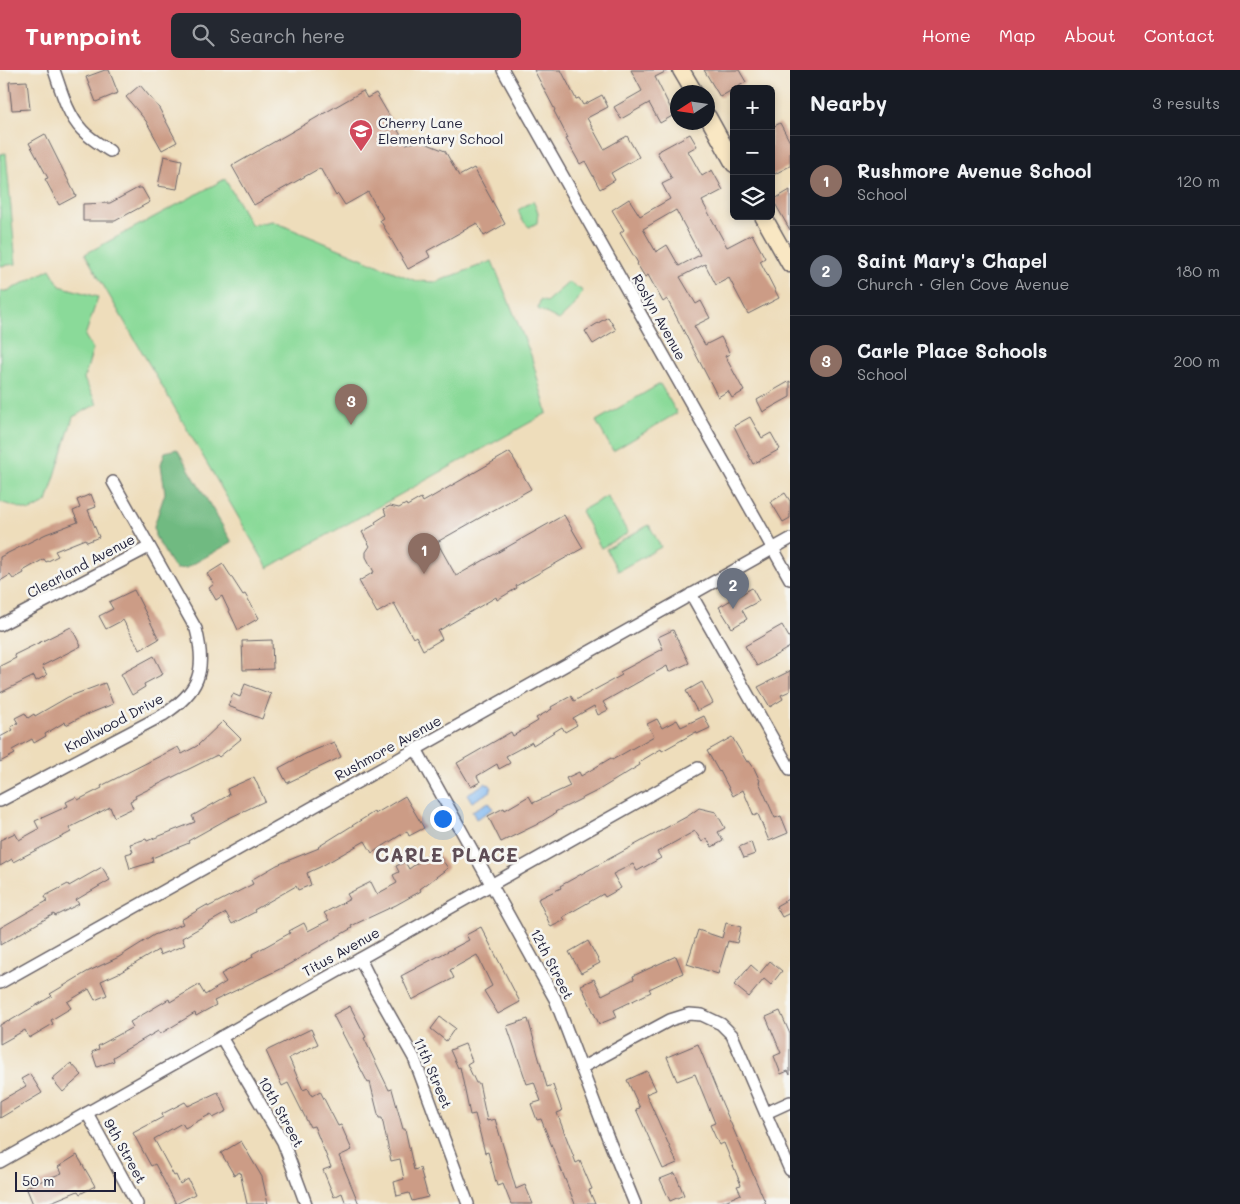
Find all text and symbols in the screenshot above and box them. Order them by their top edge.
search box [171,13,521,58]
text: Turnpoint [25,20,141,51]
icon: search [189,21,217,49]
text: Search here [229,23,345,48]
text: Home [922,23,971,47]
text: Map [999,23,1035,47]
text: About [1063,23,1116,47]
text: Contact [1144,23,1215,47]
north arrow [670,85,715,130]
map controls [730,85,775,220]
button: + [730,85,775,130]
text: Nearby [810,89,887,116]
text: 3 results [1152,92,1220,113]
place label: Cherry Lane Elementary School [378,113,504,148]
school or university icon: Cherry Lane Elementary School [348,118,374,152]
button: − [730,130,775,175]
text: Rushmore Avenue School [857,158,1092,183]
text: 1 [822,170,830,191]
text: 120 m [1176,170,1220,191]
button: layers [730,175,775,220]
text: School [857,183,907,204]
text: Saint Mary's Chapel [857,248,1047,273]
text: 2 [822,260,830,281]
text: 180 m [1175,260,1220,281]
street label: Roslyn Avenue [628,270,691,363]
text: Church · Glen Cove Avenue [857,273,1069,294]
text: Carle Place Schools [857,338,1047,363]
text: 3 [821,350,831,371]
text: 200 m [1173,350,1220,371]
text: School [857,363,907,384]
pin: 3 [335,384,367,425]
street label: Clearland Avenue [23,529,138,602]
pin: 1 [408,533,440,574]
pin: 2 [717,568,749,609]
street label: Knollwood Drive [61,688,167,757]
street label: Rushmore Avenue [331,710,445,785]
your location [430,806,456,832]
district label: CARLE PLACE [375,842,519,867]
street label: Titus Avenue [299,922,383,981]
street label: 12th Street [526,925,578,1002]
street label: 11th Street [410,1034,457,1111]
street label: 10th Street [254,1073,309,1150]
street label: 9th Street [100,1115,151,1187]
scale bar [15,1169,116,1192]
text: 50 m [22,1171,54,1190]

